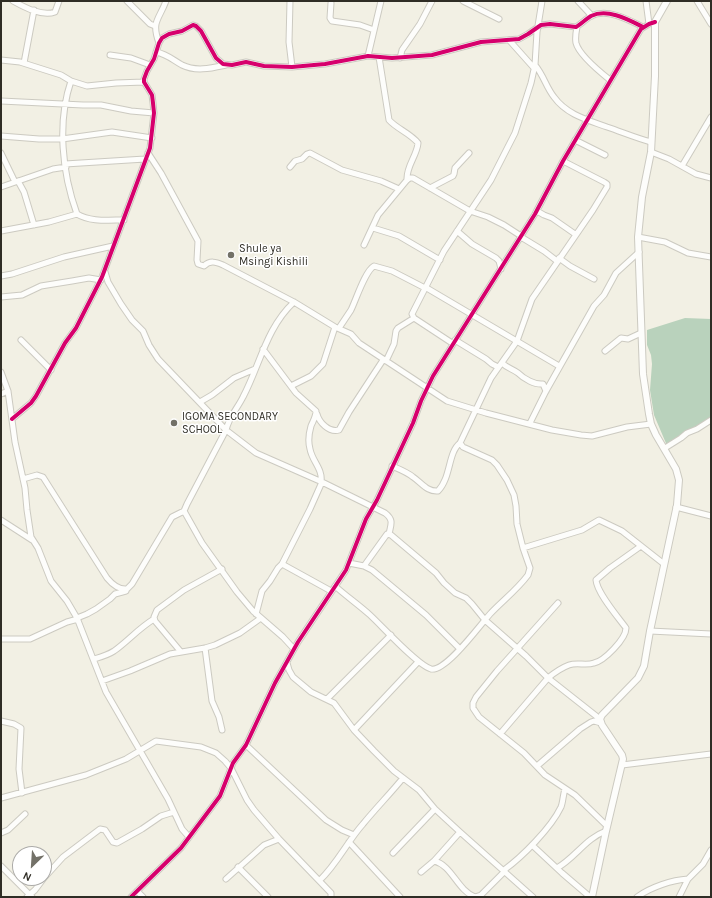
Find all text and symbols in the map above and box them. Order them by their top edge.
place label: Shule ya Msingi Kishili [239,242,308,268]
marker: Shule ya Msingi Kishili [226,250,236,260]
place label: IGOMA SECONDARY SCHOOL [182,410,278,436]
marker: IGOMA SECONDARY SCHOOL [169,418,179,428]
north arrow [12,846,52,886]
text: N [21,869,33,884]

